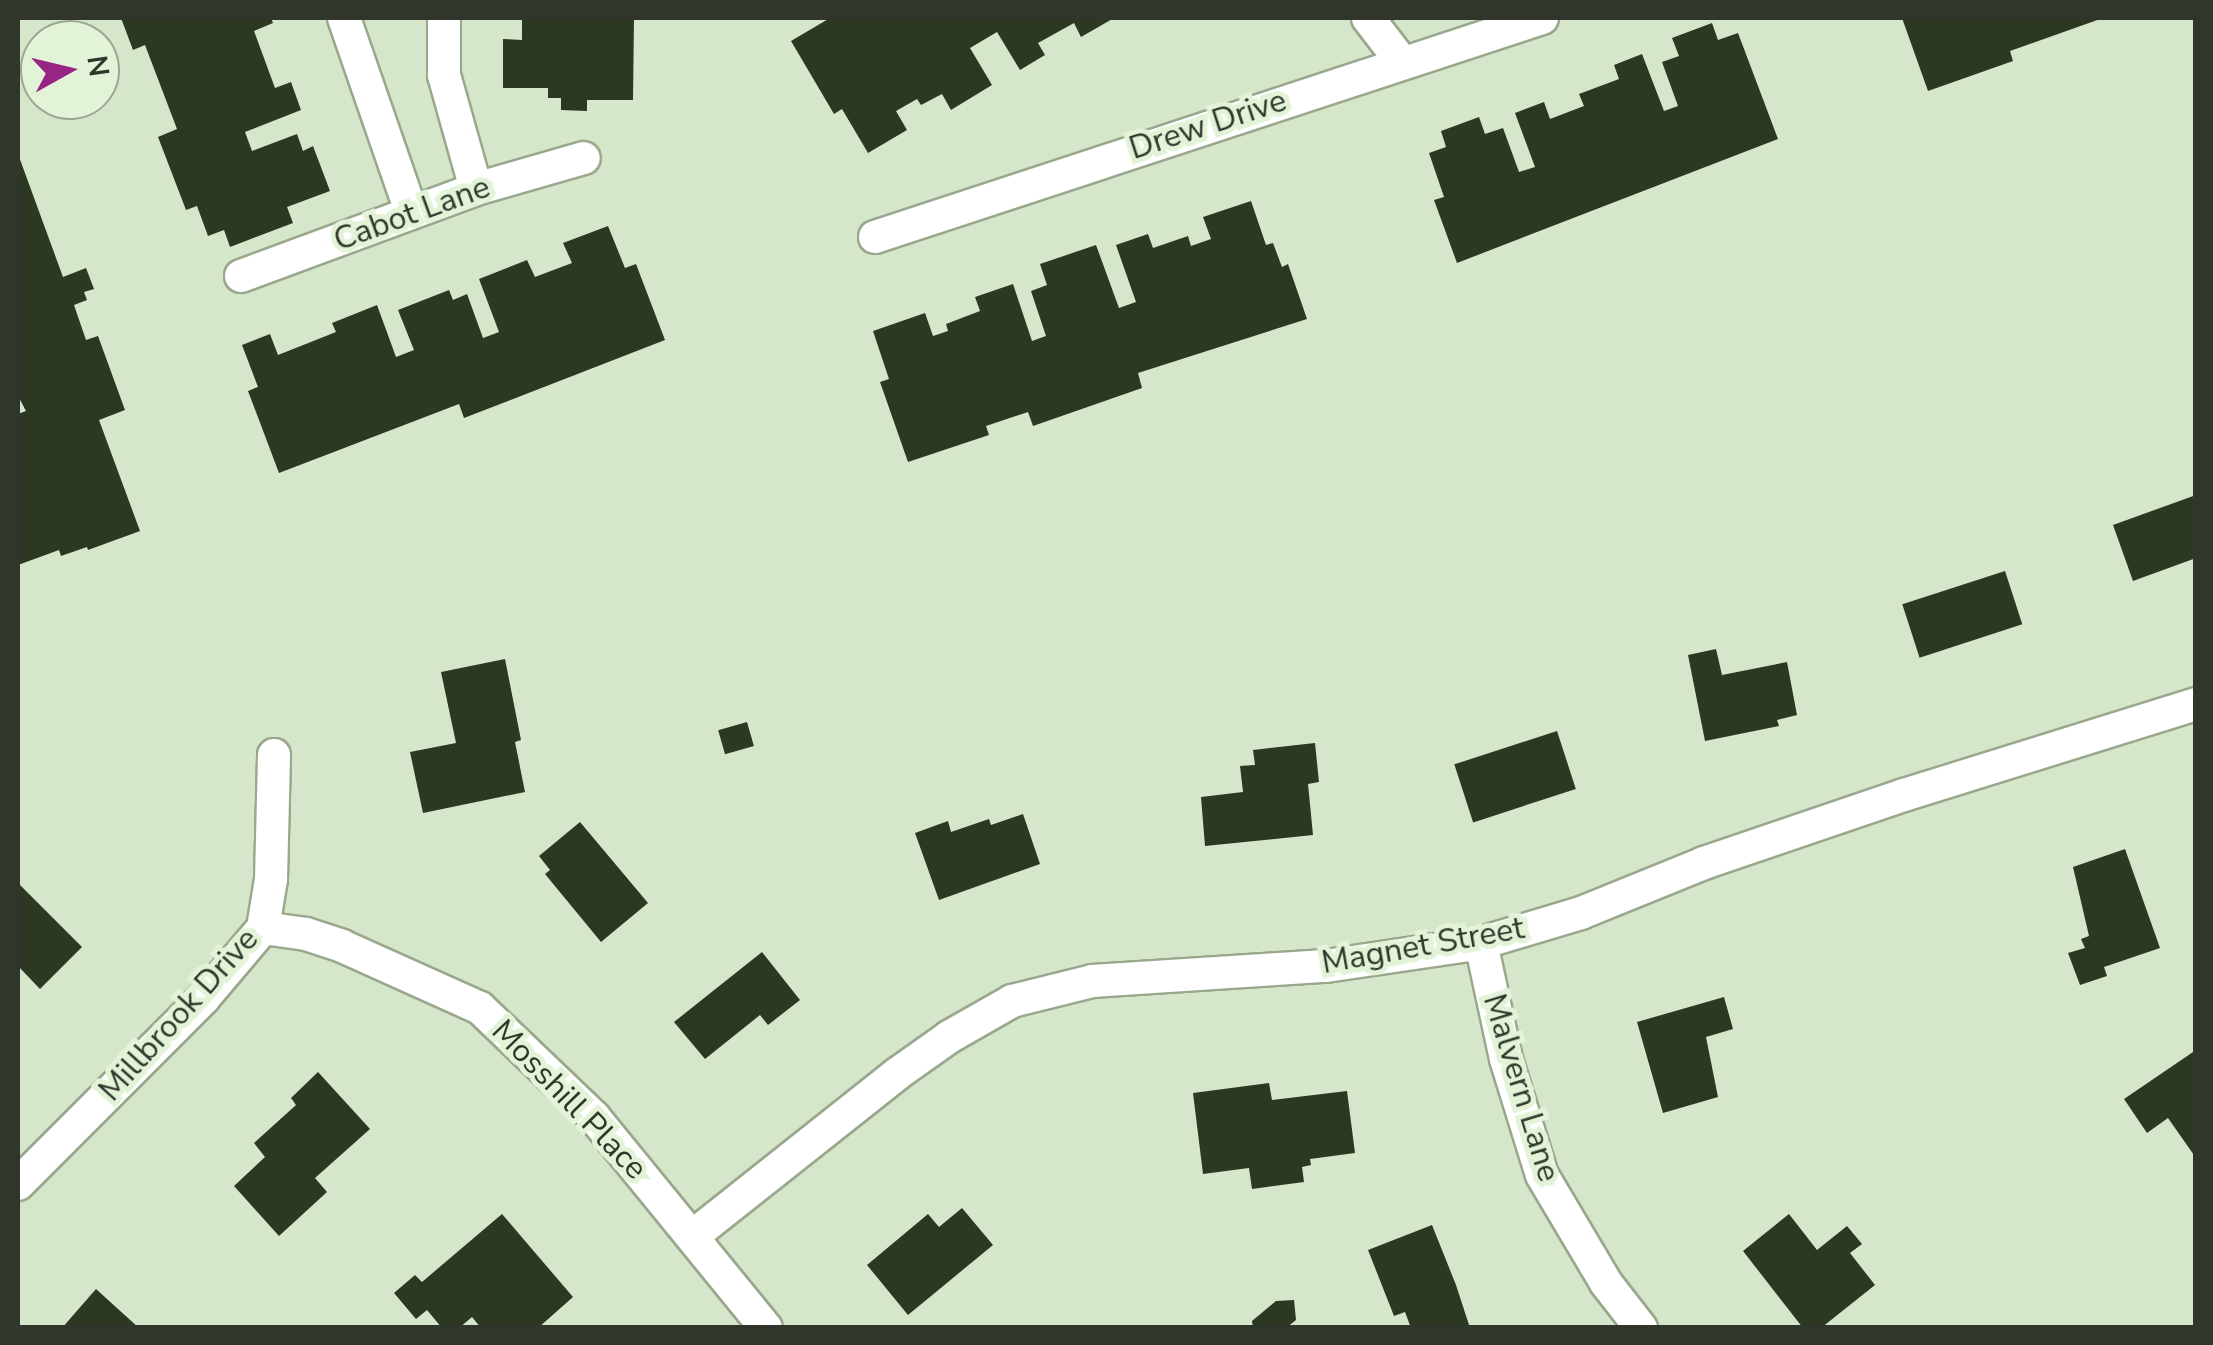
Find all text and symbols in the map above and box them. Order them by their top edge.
north arrow [20,20,120,120]
text: N [77,53,118,79]
street label: Drew Drive [1125,82,1291,168]
street label: Cabot Lane [329,168,495,260]
street label: Magnet Street [1319,909,1527,983]
street label: Millbrook Drive [91,921,267,1109]
street label: Malvern Lane [1474,990,1568,1186]
street label: Mosshill Place [483,1012,655,1188]

